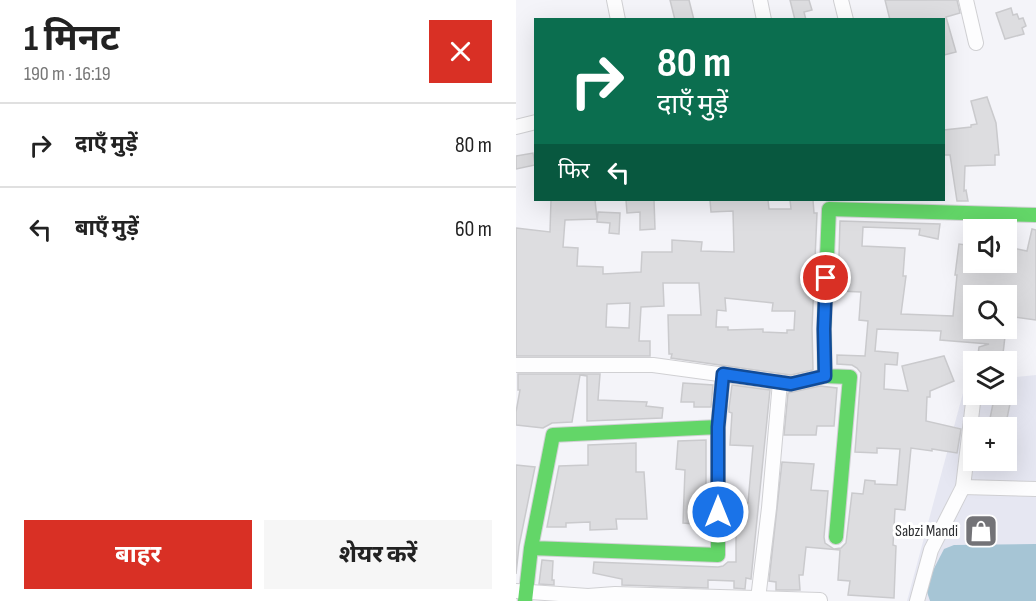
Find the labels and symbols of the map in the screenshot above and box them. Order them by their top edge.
pin [800,252,851,303]
position arrow [686,480,750,544]
shop icon: Sabzi Mandi [963,513,999,549]
place label: Sabzi Mandi [895,522,958,541]

